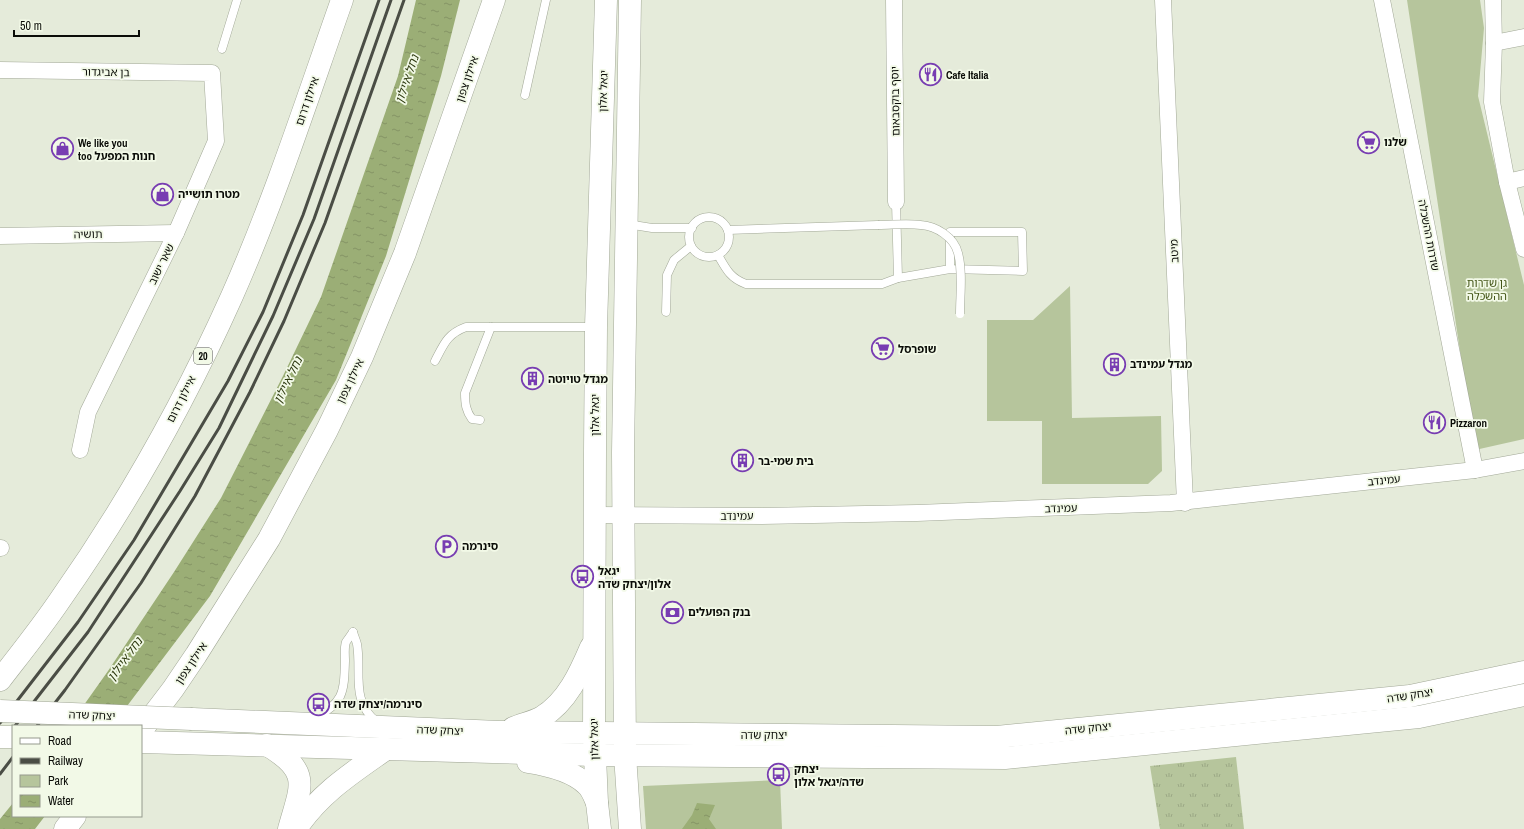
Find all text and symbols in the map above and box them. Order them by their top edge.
scale bar [14,12,139,38]
text: 50 m [20,18,42,34]
water label: נחל איילון [391,52,423,105]
street label: איילון צפון [453,54,481,104]
restaurant icon: Cafe Italia [918,62,944,88]
street label: בן אביגדור [82,65,130,79]
street label: יוסף בוקסבאום [887,66,903,136]
place label: Cafe Italia [946,68,989,82]
street label: יגאל אלון [595,70,611,112]
street label: איילון דרום [292,75,322,127]
supermarket icon: שלנו [1356,129,1382,155]
place label: שלנו [1384,135,1407,149]
shop icon: We like you too חנות המפעל [49,136,75,162]
place label: We like you too חנות המפעל [78,136,155,163]
shop icon: מטרו תושייה [150,181,176,207]
place label: מטרו תושייה [178,187,240,201]
street label: שדרות ההשכלה [1415,198,1443,272]
street label: תושיה [73,227,103,241]
street label: מיטב [1167,239,1181,263]
street label: שאר ישוב [145,241,177,287]
park label: גן שדרות ההשכלה [1467,276,1507,303]
supermarket icon: שופרסל [870,336,896,362]
place label: שופרסל [898,342,937,356]
road number: 20 [194,348,212,364]
building icon: מגדל עמינדב [1102,351,1128,377]
water label: נחל איילון [270,353,307,406]
street label: איילון צפון [333,356,367,406]
place label: מגדל עמינדב [1130,357,1193,371]
building icon: מגדל טויוטה [520,366,546,392]
place label: מגדל טויוטה [548,372,608,386]
street label: איילון דרום [163,373,199,425]
street label: יגאל אלון [588,394,602,436]
restaurant icon: Pizzaron [1422,410,1448,436]
place label: Pizzaron [1450,416,1487,430]
building icon: בית שמי-בר [730,448,756,474]
place label: בית שמי-בר [758,454,814,468]
street label: עמינדב [1367,471,1401,489]
street label: עמינדב [1044,500,1078,516]
street label: עמינדב [720,509,754,523]
parking icon: סינרמה [433,533,459,559]
place label: סינרמה [462,539,499,553]
bus stop icon: יגאל אלון/יצחק שדה [569,564,595,590]
place label: יגאל אלון/יצחק שדה [598,564,672,591]
bank icon: בנק הפועלים [660,599,686,625]
place label: בנק הפועלים [688,605,751,619]
water label: נחל איילון [104,633,147,684]
street label: איילון צפון [172,639,210,687]
street label: יצחק שדה [1386,684,1434,706]
bus stop icon: סינרמה/יצחק שדה [306,691,332,717]
place label: סינרמה/יצחק שדה [334,697,423,711]
street label: יצחק שדה [68,707,116,723]
street label: יגאל אלון [587,718,601,760]
street label: יצחק שדה [1064,719,1112,737]
street label: יצחק שדה [416,722,464,738]
legend [12,725,142,817]
street label: יצחק שדה [741,728,787,742]
text: Road [48,733,72,749]
text: Railway [48,753,83,769]
bus stop icon: יצחק שדה/יגאל אלון [765,762,791,788]
place label: יצחק שדה/יגאל אלון [794,762,864,789]
text: Park [48,773,68,789]
text: Water [48,793,75,809]

